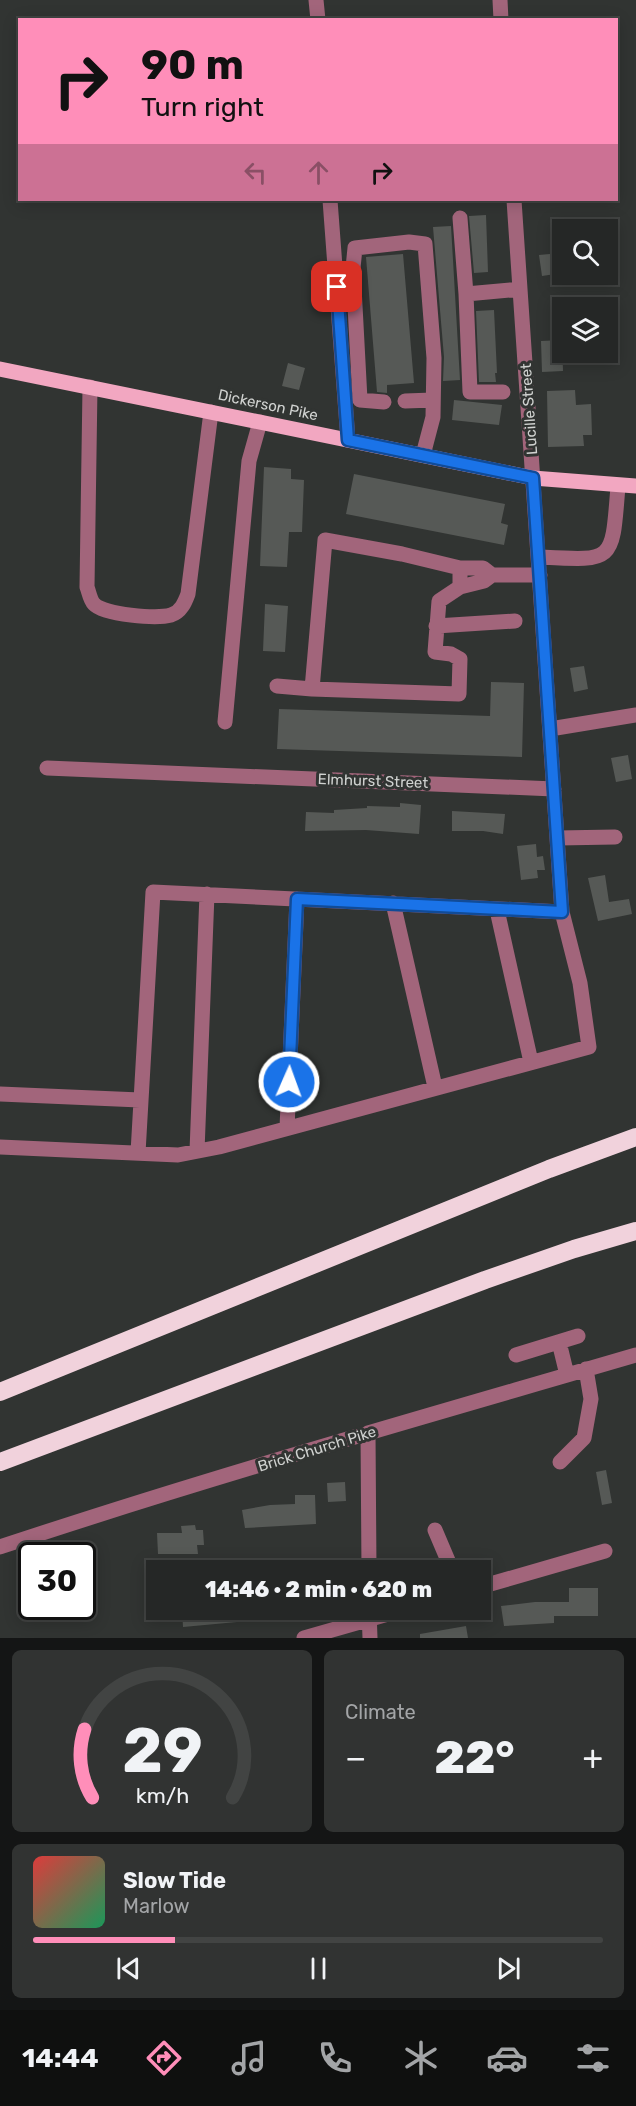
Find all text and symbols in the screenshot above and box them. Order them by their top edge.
text: 90 m [141,40,244,90]
icon: right [42,42,120,120]
text: Turn right [141,91,264,123]
icon: left [239,156,272,189]
icon: ahead [302,156,335,189]
icon: right [365,156,398,189]
map controls [552,219,618,363]
button: search [552,219,618,285]
pin [311,261,362,312]
icon: arrive [320,270,353,303]
button: layers [552,297,618,363]
street label: Lucille Street [517,362,541,455]
street label: Dickerson Pike [216,386,320,424]
street label: Elmhurst Street [317,770,429,792]
position arrow [257,1050,321,1114]
street label: Brick Church Pike [256,1422,378,1476]
speed limit sign: 30 [18,1542,96,1620]
text: 14:46 · 2 min · 620 m [205,1576,432,1603]
text: Climate [345,1700,416,1724]
text: 29 [122,1714,202,1788]
text: 22° [435,1731,514,1784]
text: − [345,1738,366,1777]
text: + [582,1738,603,1777]
text: km/h [135,1783,189,1808]
text: Slow Tide [123,1867,226,1894]
text: Marlow [123,1894,190,1918]
icon: previous [112,1952,145,1985]
icon: pause [302,1952,335,1985]
icon: next [492,1952,525,1985]
icon: directions [143,2037,185,2079]
icon: music [228,2037,270,2079]
icon: phone [314,2037,356,2079]
icon: climate [400,2037,442,2079]
icon: car [486,2037,528,2079]
icon: filters [572,2037,614,2079]
text: 14:44 [22,2042,99,2074]

